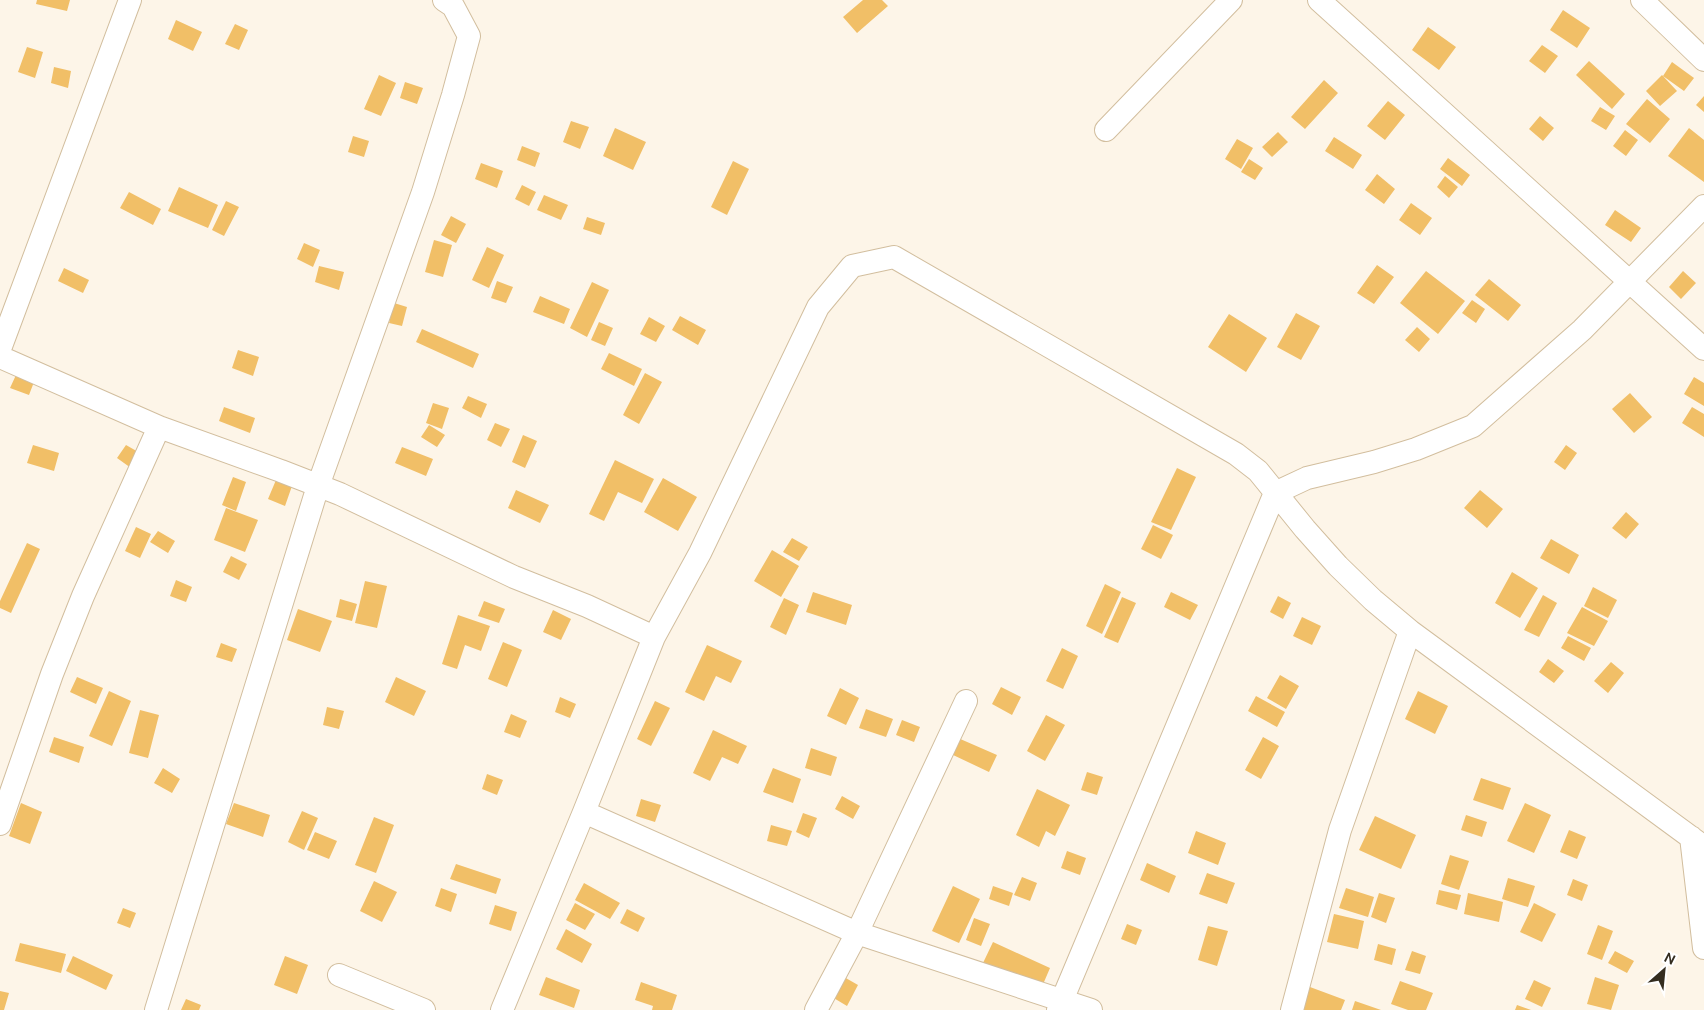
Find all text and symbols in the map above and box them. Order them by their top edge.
north arrow [1639,945,1689,995]
text: N [1662,949,1678,968]

